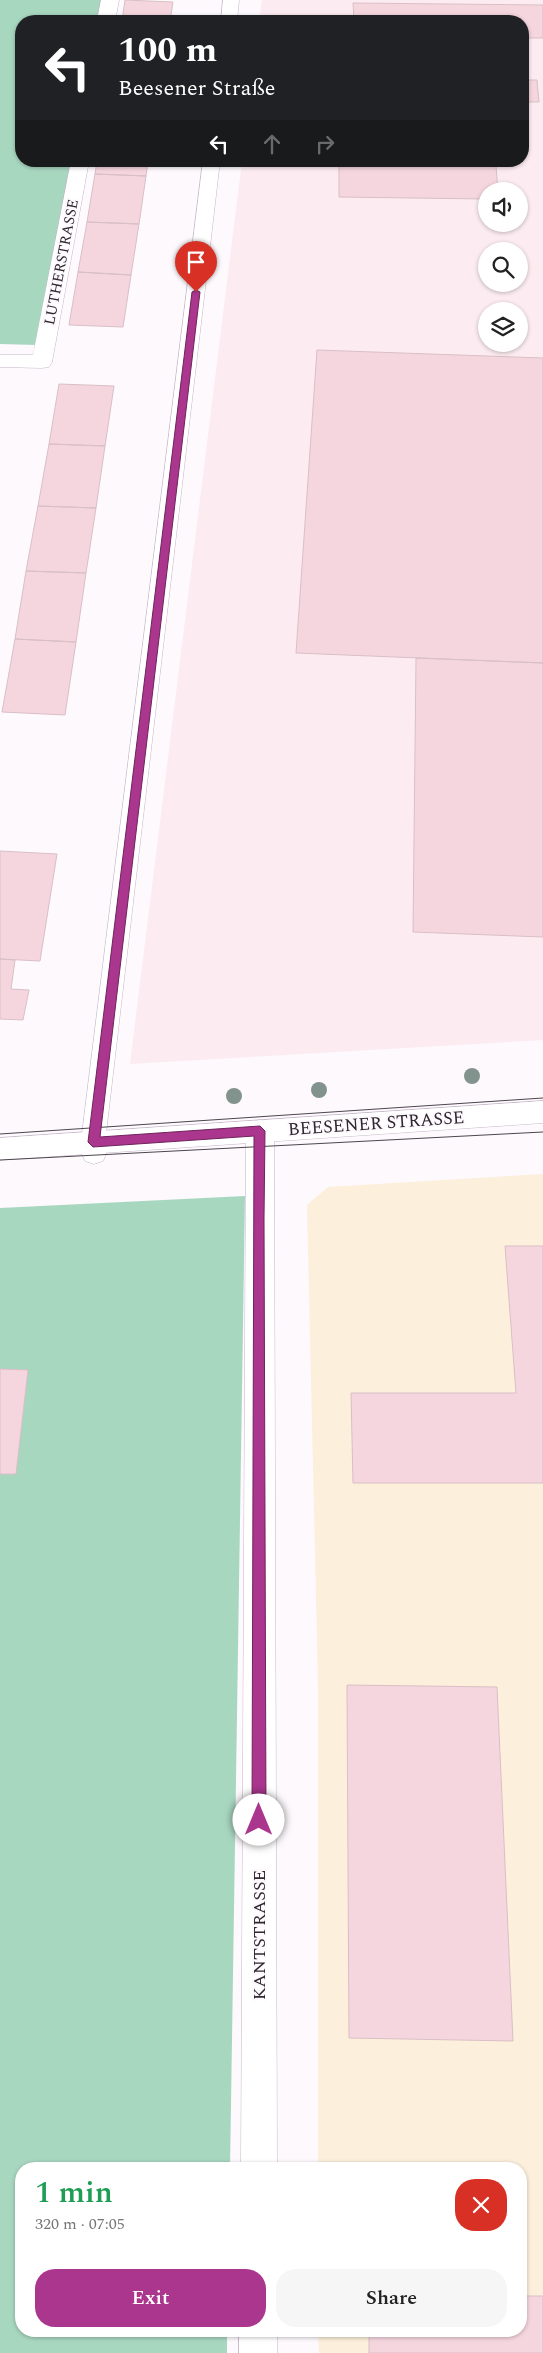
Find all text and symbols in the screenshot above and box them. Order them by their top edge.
text: 100 m [118,24,217,77]
icon: left [35,35,100,100]
text: Beesener Straße [118,72,275,105]
icon: left [205,130,233,158]
icon: ahead [258,130,286,158]
icon: right [311,130,339,158]
map controls [478,182,528,352]
button: sound [478,182,528,232]
street label: LUTHERSTRASSE [38,197,85,327]
pin [175,241,217,292]
button: search [478,242,528,292]
icon: arrive [182,248,210,276]
button: layers [478,302,528,352]
street label: BEESENER STRASSE [287,1104,465,1143]
position arrow [232,1793,284,1845]
street label: KANTSTRASSE [246,1870,273,2000]
text: 1 min [35,2170,113,2216]
button: close [455,2179,507,2231]
text: 320 m · 07:05 [35,2212,125,2236]
button: Exit [35,2269,266,2327]
button: Share [276,2269,507,2327]

